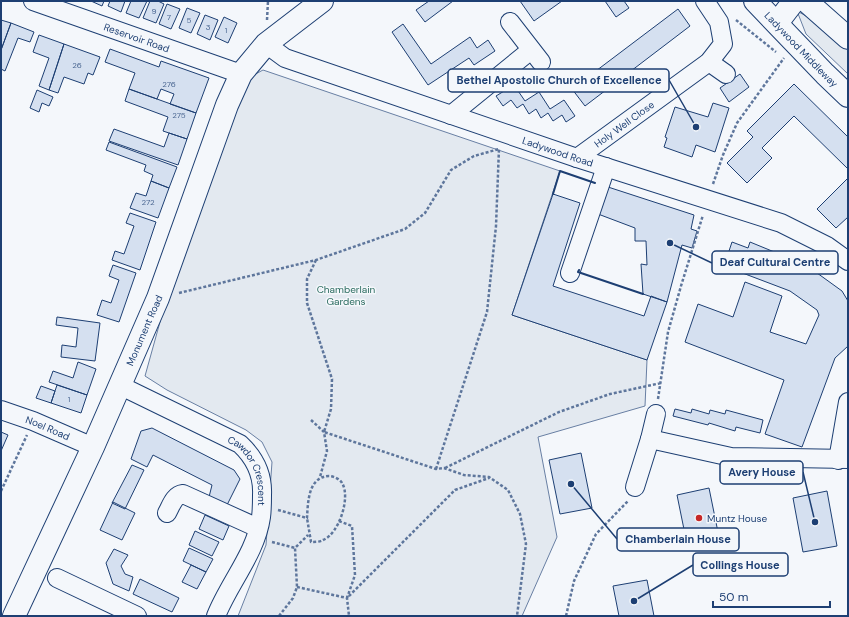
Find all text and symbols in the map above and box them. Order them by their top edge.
house number: 9 [151,6,157,16]
street label: Ladywood Middleway [762,9,841,90]
house number: 7 [167,12,171,22]
house number: 5 [187,15,192,25]
street label: Reservoir Road [102,20,171,55]
house number: 3 [206,22,211,32]
house number: 1 [225,25,227,35]
house number: 26 [72,60,82,70]
callout: Bethel Apostolic Church of Excellence [448,69,669,92]
text: Bethel Apostolic Church of Excellence [456,73,662,87]
house number: 276 [162,79,176,89]
street label: Holy Well Close [591,97,657,150]
house number: 275 [172,110,186,120]
street label: Ladywood Road [521,133,595,169]
house number: 272 [141,197,155,207]
callout: Deaf Cultural Centre [712,251,838,274]
text: Deaf Cultural Centre [720,255,831,269]
park label: Chamberlain Gardens [317,283,376,308]
street label: Monument Road [123,293,165,368]
house number: 1 [68,394,70,404]
street label: Noel Road [24,413,72,443]
street label: Cawdor Crescent [226,432,269,506]
callout: Avery House [720,461,803,484]
text: Avery House [728,465,796,479]
place label: Muntz House [707,512,768,525]
marker: Muntz House [694,513,704,523]
callout: Chamberlain House [617,528,739,551]
text: Chamberlain House [625,532,731,546]
callout: Collings House [693,553,788,576]
text: Collings House [700,558,780,572]
scale bar [713,583,830,609]
text: 50 m [719,589,748,605]

